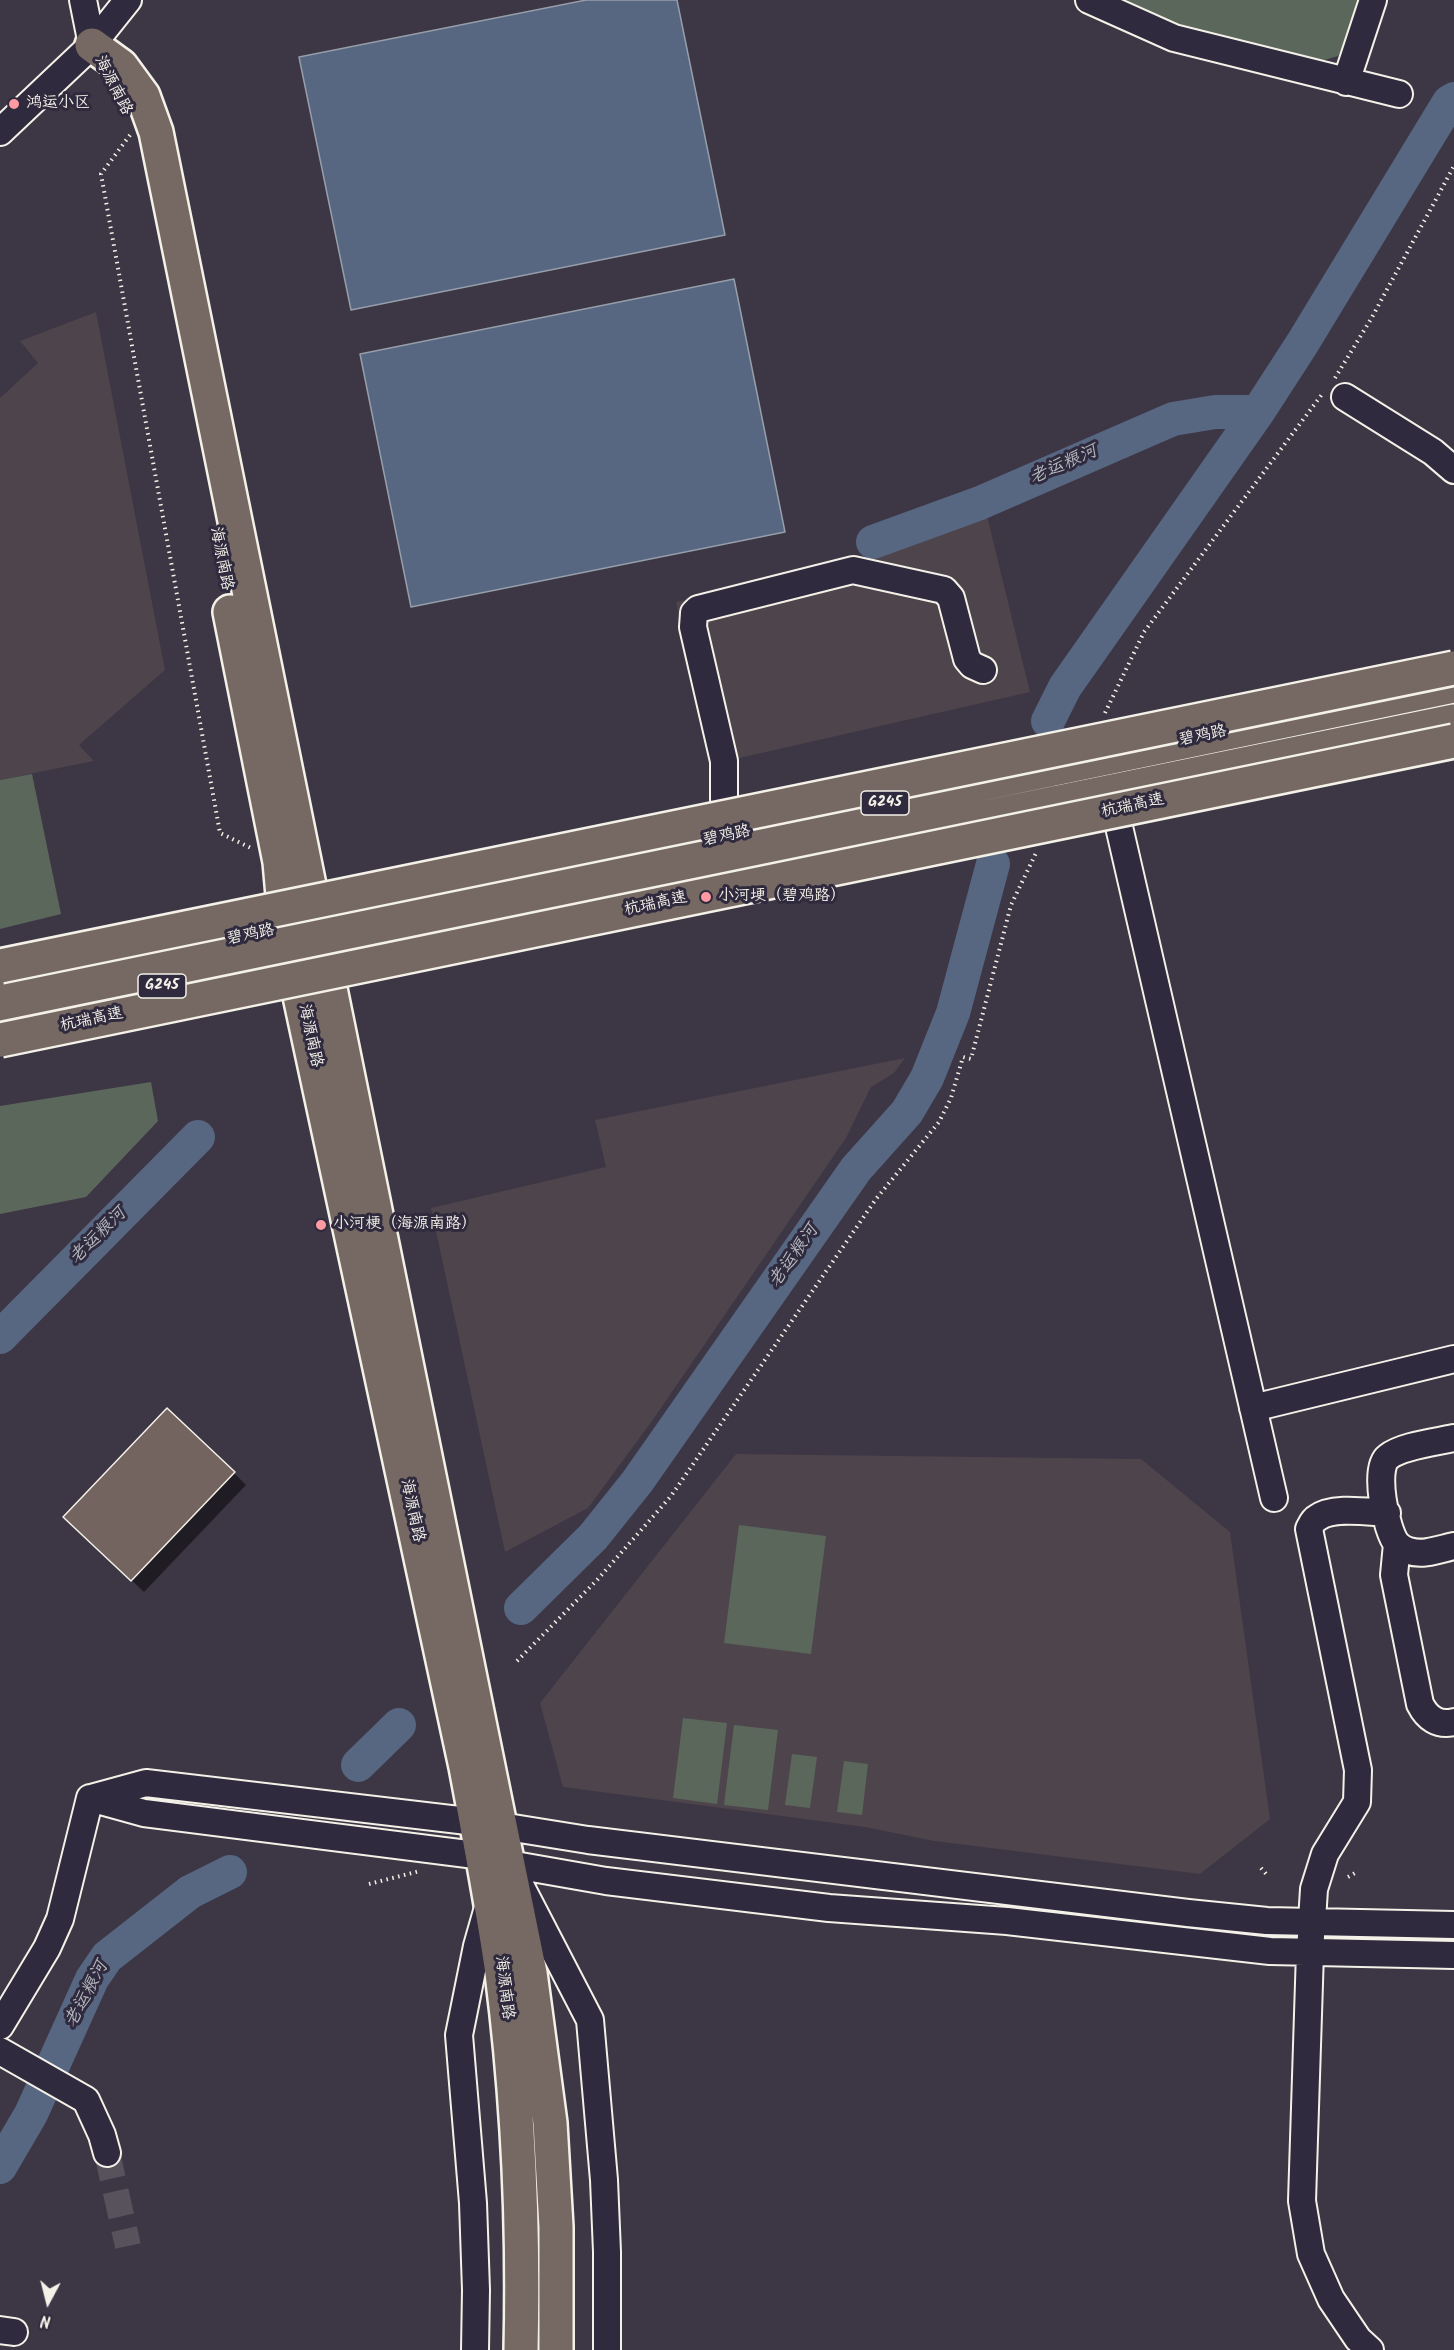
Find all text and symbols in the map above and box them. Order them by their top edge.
street label: 海源南路 [89,53,135,119]
place label: 鸿运小区 [26,94,90,114]
marker: 鸿运小区 [7,97,21,111]
water label: 老运粮河 [1027,441,1101,491]
street label: 海源南路 [204,526,236,592]
street label: 碧鸡路 [1178,723,1228,751]
road number: G245 [861,791,909,815]
street label: 杭瑞高速 [1100,791,1166,823]
street label: 碧鸡路 [702,823,752,851]
place label: 小河埂（碧鸡路） [718,887,846,907]
street label: 杭瑞高速 [623,889,689,921]
marker: 小河埂（碧鸡路） [699,890,713,904]
street label: 碧鸡路 [226,922,276,950]
road number: G245 [138,974,186,998]
street label: 海源南路 [293,1003,325,1069]
street label: 杭瑞高速 [59,1005,125,1037]
water label: 老运粮河 [66,1204,132,1270]
place label: 小河梗（海源南路） [333,1215,477,1235]
marker: 小河梗（海源南路） [314,1218,328,1232]
water label: 老运粮河 [766,1221,824,1293]
street label: 海源南路 [395,1478,427,1544]
street label: 海源南路 [490,1955,516,2021]
water label: 老运粮河 [62,1958,114,2032]
north arrow [18,2272,78,2332]
text: N [39,2307,52,2333]

